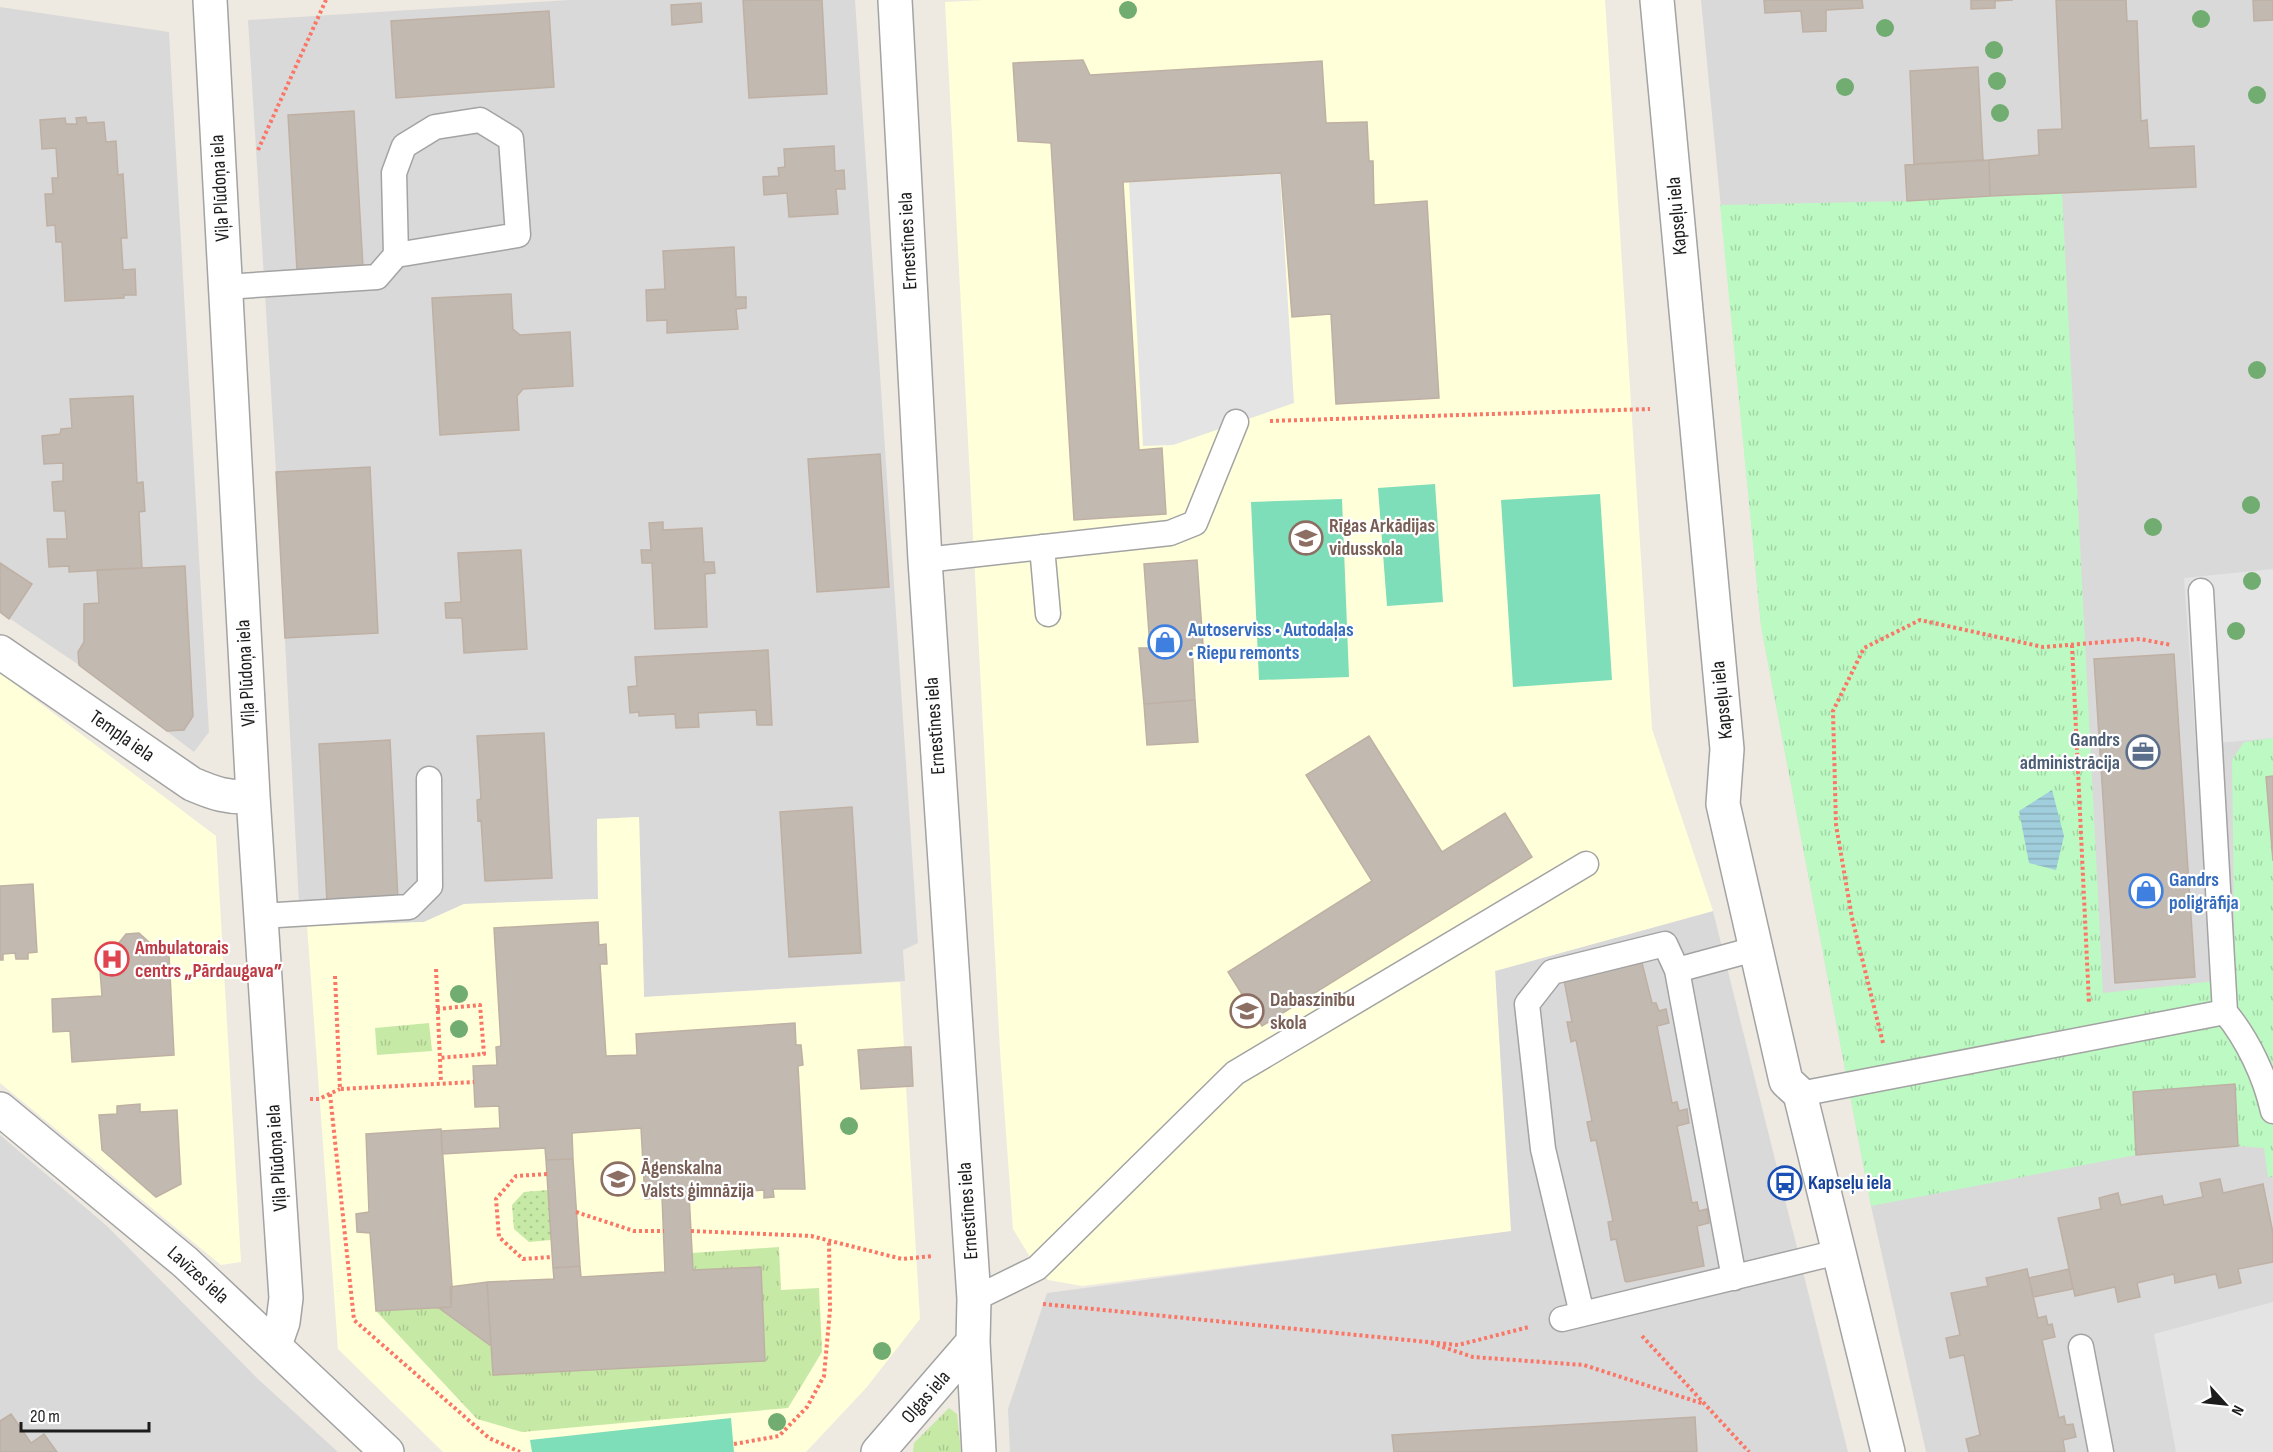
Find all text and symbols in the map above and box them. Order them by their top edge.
street label: Viļa Plūdoņa iela [205,134,235,242]
street label: Kapseļu iela [1662,176,1692,256]
street label: Ernestīnes iela [893,192,923,290]
place label: Rīgas Arkādijas vidusskola [1329,514,1436,561]
school or university icon: Rīgas Arkādijas vidusskola [1288,520,1324,556]
place label: Autoserviss • Autodaļas • Riepu remonts [1187,618,1354,665]
street label: Viļa Plūdoņa iela [231,619,261,727]
shop icon: Autoserviss • Autodaļas • Riepu remonts [1147,624,1183,660]
street label: Kapseļu iela [1706,660,1738,740]
street label: Ernestīnes iela [920,676,950,776]
street label: Tempļa iela [85,705,159,767]
place label: Gandrs administrācija [2020,728,2120,775]
office icon: Gandrs administrācija [2125,734,2161,770]
place label: Gandrs poligrāfija [2169,868,2239,915]
shop icon: Gandrs poligrāfija [2128,873,2164,909]
place label: Ambulatorais centrs „Pārdaugava” [134,936,282,983]
hospital icon: Ambulatorais centrs „Pārdaugava” [94,941,130,977]
place label: Dabaszinību skola [1270,988,1355,1035]
school or university icon: Dabaszinību skola [1229,993,1265,1029]
street label: Viļa Plūdoņa iela [261,1104,293,1212]
place label: Āgenskalna Valsts ģimnāzija [640,1156,754,1203]
school or university icon: Āgenskalna Valsts ģimnāzija [600,1161,636,1197]
street label: Ernestīnes iela [953,1161,983,1261]
bus stop icon: Kapseļu iela [1767,1165,1803,1201]
place label: Kapseļu iela [1808,1171,1891,1195]
street label: Lavīzes iela [162,1241,234,1309]
street label: Olgas iela [896,1366,956,1428]
north arrow [2195,1374,2255,1434]
scale bar [21,1395,148,1433]
text: N [2227,1402,2247,1418]
text: 20 m [30,1406,60,1427]

